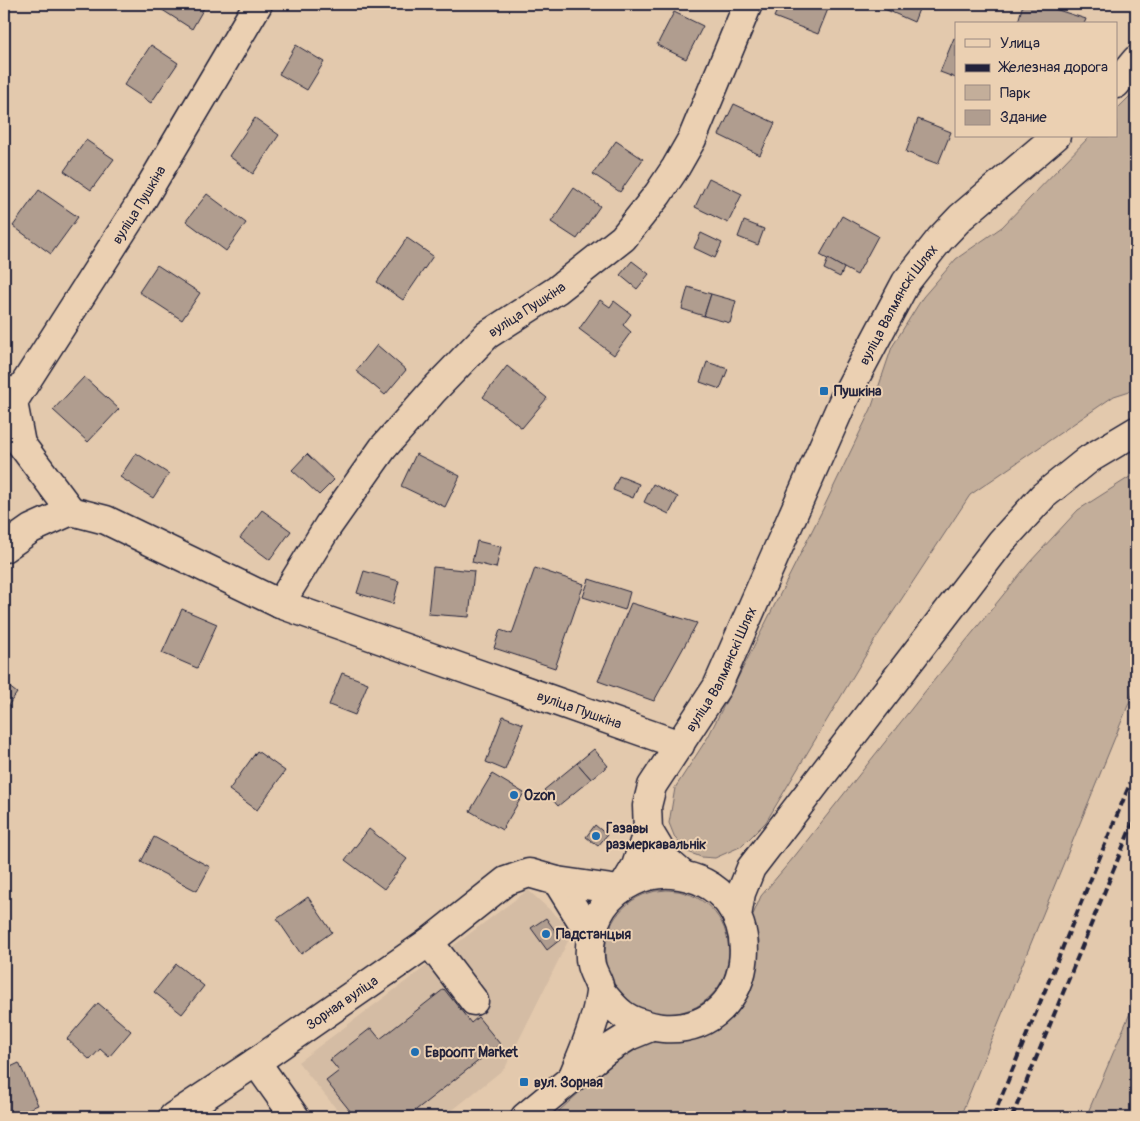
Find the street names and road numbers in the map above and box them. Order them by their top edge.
street label: вуліца Пушкіна [108,162,169,247]
street label: вуліца Валмянскі Шлях [855,241,941,368]
street label: вуліца Пушкіна [485,278,569,341]
street label: вуліца Валмянскі Шлях [682,604,760,735]
street label: вуліца Пушкіна [535,687,624,732]
street label: Зорная вуліца [303,972,381,1033]

